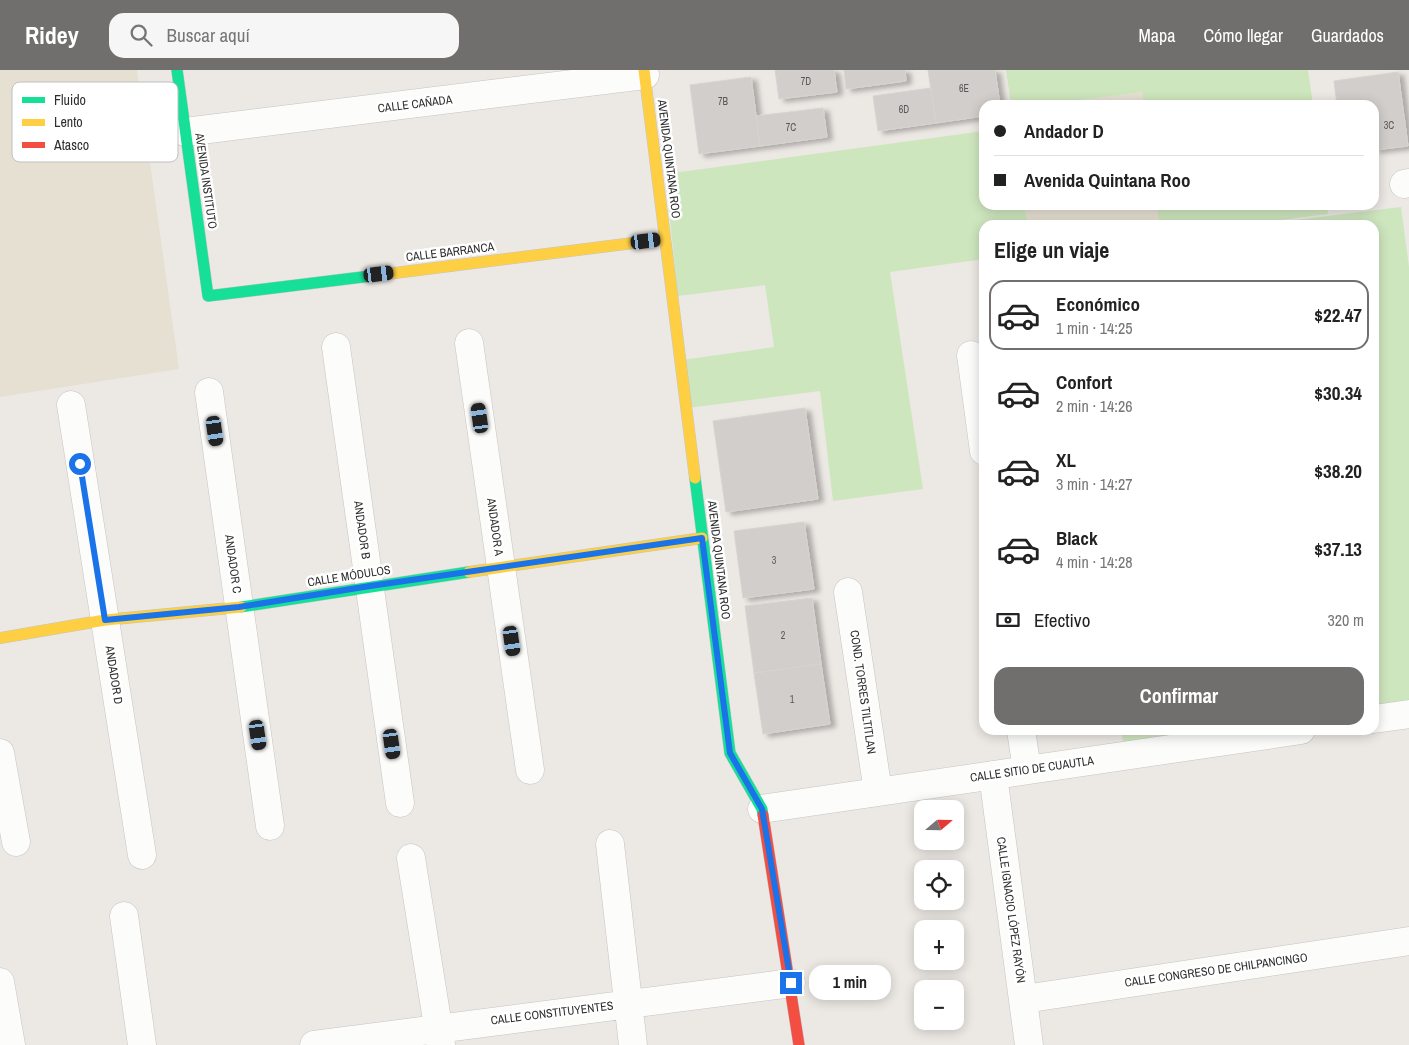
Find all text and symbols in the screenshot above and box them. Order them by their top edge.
search box [109,13,459,58]
text: Ridey [25,19,79,51]
icon: search [127,21,155,49]
text: Buscar aquí [167,22,250,48]
text: Mapa [1138,23,1175,48]
text: Cómo llegar [1203,23,1283,48]
text: Guardados [1311,23,1384,48]
house number: 7D [801,75,811,88]
legend [12,82,178,162]
house number: 6E [959,82,969,95]
text: Fluido [54,91,86,109]
street label: CALLE CAÑADA [377,91,454,117]
house number: 7B [718,95,729,108]
street label: AVENIDA QUINTANA ROO [654,98,684,220]
house number: 6D [899,103,909,116]
text: Lento [54,113,83,131]
text: Andador D [1024,118,1104,144]
house number: 3C [1384,119,1394,132]
house number: 7C [786,121,796,134]
street label: AVENIDA INSTITUTO [191,131,221,230]
text: Atasco [53,136,89,154]
text: Avenida Quintana Roo [1024,167,1191,193]
car [630,232,661,250]
text: Elige un viaje [994,235,1109,265]
street label: CALLE BARRANCA [405,239,495,265]
car [363,265,394,283]
text: Económico [1056,291,1140,317]
icon: car [996,293,1041,338]
text: $22.47 [1314,302,1362,328]
text: 1 min · 14:25 [1056,317,1133,339]
text: Confort [1056,369,1112,395]
icon: car [996,371,1041,416]
text: $30.34 [1314,380,1362,406]
text: 2 min · 14:26 [1056,395,1133,417]
car [470,402,489,434]
car [205,415,224,447]
text: XL [1056,447,1076,473]
icon: car [996,449,1041,494]
route start [69,453,91,475]
text: $38.20 [1314,458,1362,484]
text: 3 min · 14:27 [1056,473,1133,495]
street label: ANDADOR A [483,496,507,557]
street label: ANDADOR B [350,499,374,561]
street label: AVENIDA QUINTANA ROO [704,499,734,621]
text: Black [1056,525,1098,551]
icon: car [996,527,1041,572]
street label: ANDADOR C [221,533,245,594]
text: $37.13 [1314,536,1362,562]
text: 4 min · 14:28 [1056,551,1133,573]
house number: 3 [772,554,777,567]
street label: CALLE MÓDULOS [306,561,392,590]
icon: cash [994,606,1022,634]
text: Efectivo [1034,607,1090,633]
text: 320 m [1328,609,1364,631]
car [502,625,521,657]
house number: 2 [781,629,786,642]
street label: COND. TORRES TILTITLAN [846,629,880,755]
street label: ANDADOR D [101,644,127,705]
button: Confirmar [994,667,1364,725]
house number: 1 [790,693,795,706]
car [248,719,267,751]
car [382,728,401,760]
street label: CALLE SITIO DE CUAUTLA [969,752,1095,786]
north arrow [914,800,964,850]
map controls [914,800,964,1030]
street label: CALLE IGNACIO LÓPEZ RAYÓN [993,836,1029,984]
button: locate [914,860,964,910]
button: + [914,920,964,970]
street label: CALLE CONGRESO DE CHILPANCINGO [1123,949,1309,991]
callout: 1 min [808,966,891,1000]
text: 1 min [833,971,867,993]
route end [780,972,802,994]
button: − [914,980,964,1030]
street label: CALLE CONSTITUYENTES [490,997,615,1028]

